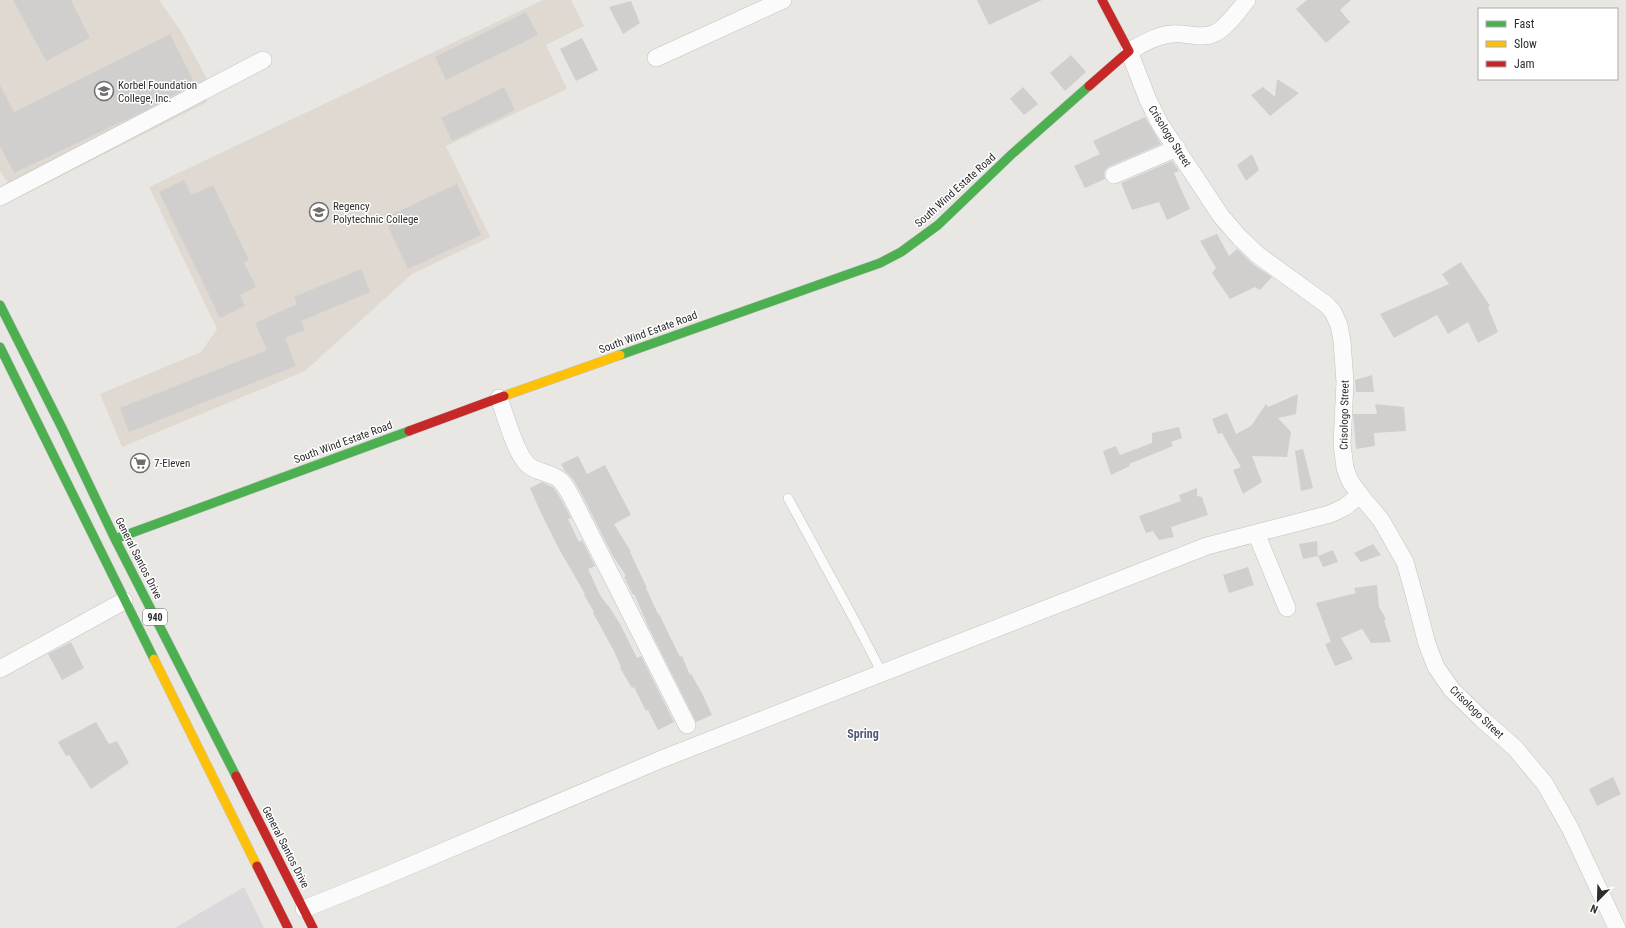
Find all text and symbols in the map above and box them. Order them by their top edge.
legend [1478,8,1618,80]
text: Fast [1514,17,1535,31]
text: Slow [1514,37,1537,51]
text: Jam [1514,57,1535,71]
place label: Korbel Foundation College, Inc. [118,79,197,105]
school or university icon: Korbel Foundation College, Inc. [93,80,115,102]
street label: Crisologo Street [1146,103,1194,169]
street label: South Wind Estate Road [912,151,998,230]
place label: Regency Polytechnic College [333,200,418,226]
school or university icon: Regency Polytechnic College [308,201,330,223]
street label: South Wind Estate Road [597,309,699,356]
street label: Crisologo Street [1337,380,1352,450]
street label: South Wind Estate Road [292,419,394,466]
supermarket icon: 7-Eleven [129,452,151,474]
place label: 7-Eleven [154,457,190,470]
street label: General Santos Drive [112,515,165,601]
road number: 940 [143,609,167,625]
street label: Crisologo Street [1447,683,1506,741]
district label: Spring [847,727,879,741]
street label: General Santos Drive [259,804,312,890]
north arrow [1578,880,1618,920]
text: N [1588,901,1600,916]

